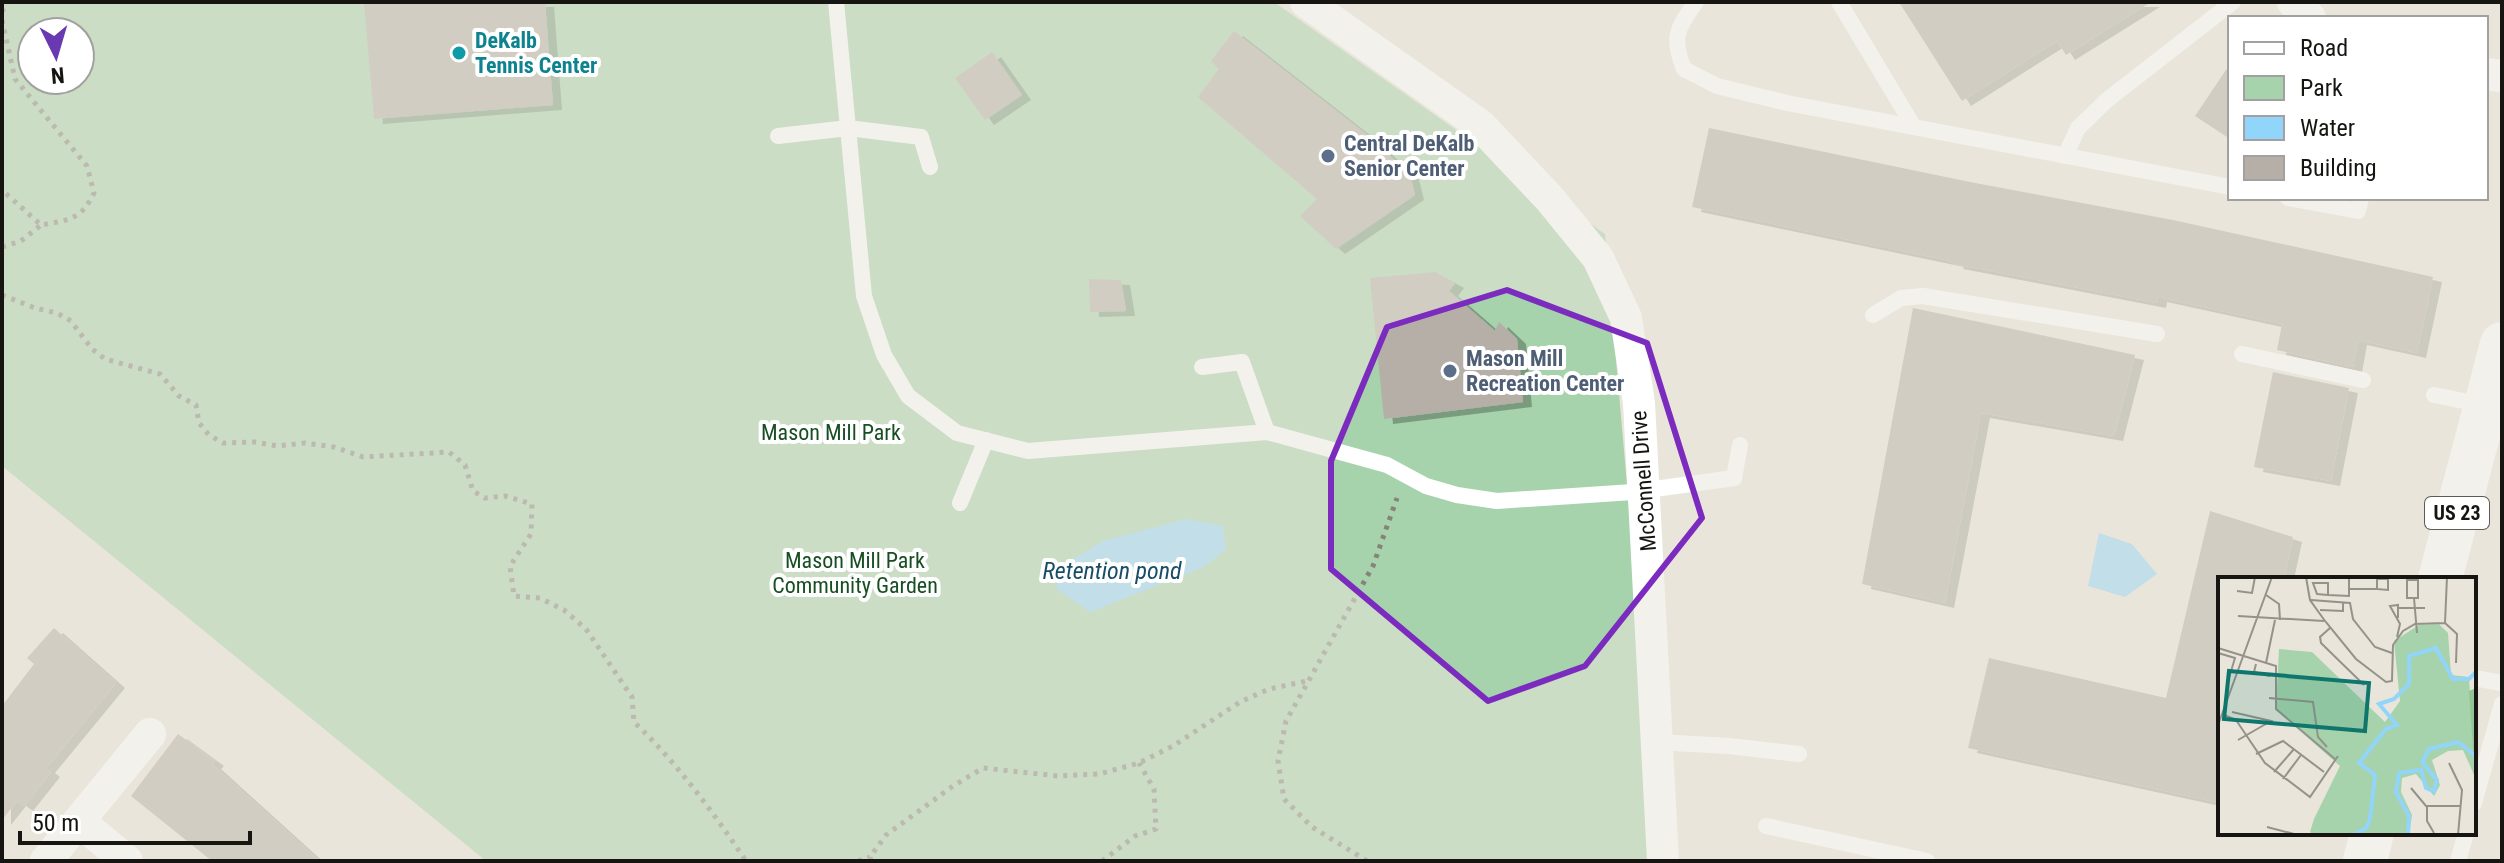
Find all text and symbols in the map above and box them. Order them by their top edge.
north arrow [16,16,96,96]
legend [2228,16,2488,200]
place label: DeKalb Tennis Center [475,28,597,78]
text: Road [2300,34,2348,62]
marker: DeKalb Tennis Center [450,44,468,62]
text: N [50,62,66,88]
text: Park [2300,74,2343,102]
text: Water [2300,114,2355,142]
place label: Central DeKalb Senior Center [1344,131,1475,181]
marker: Central DeKalb Senior Center [1319,147,1337,165]
text: Building [2300,154,2377,182]
place label: Mason Mill Recreation Center [1466,346,1624,396]
marker: Mason Mill Recreation Center [1441,362,1459,380]
street label: McConnell Drive [1626,410,1661,552]
park label: Mason Mill Park [761,420,901,445]
road number: US 23 [2425,497,2489,529]
park label: Mason Mill Park Community Garden [772,548,938,598]
water label: Retention pond [1043,557,1182,585]
inset map [2218,577,2476,835]
scale bar [20,795,250,845]
text: 50 m [32,809,79,837]

